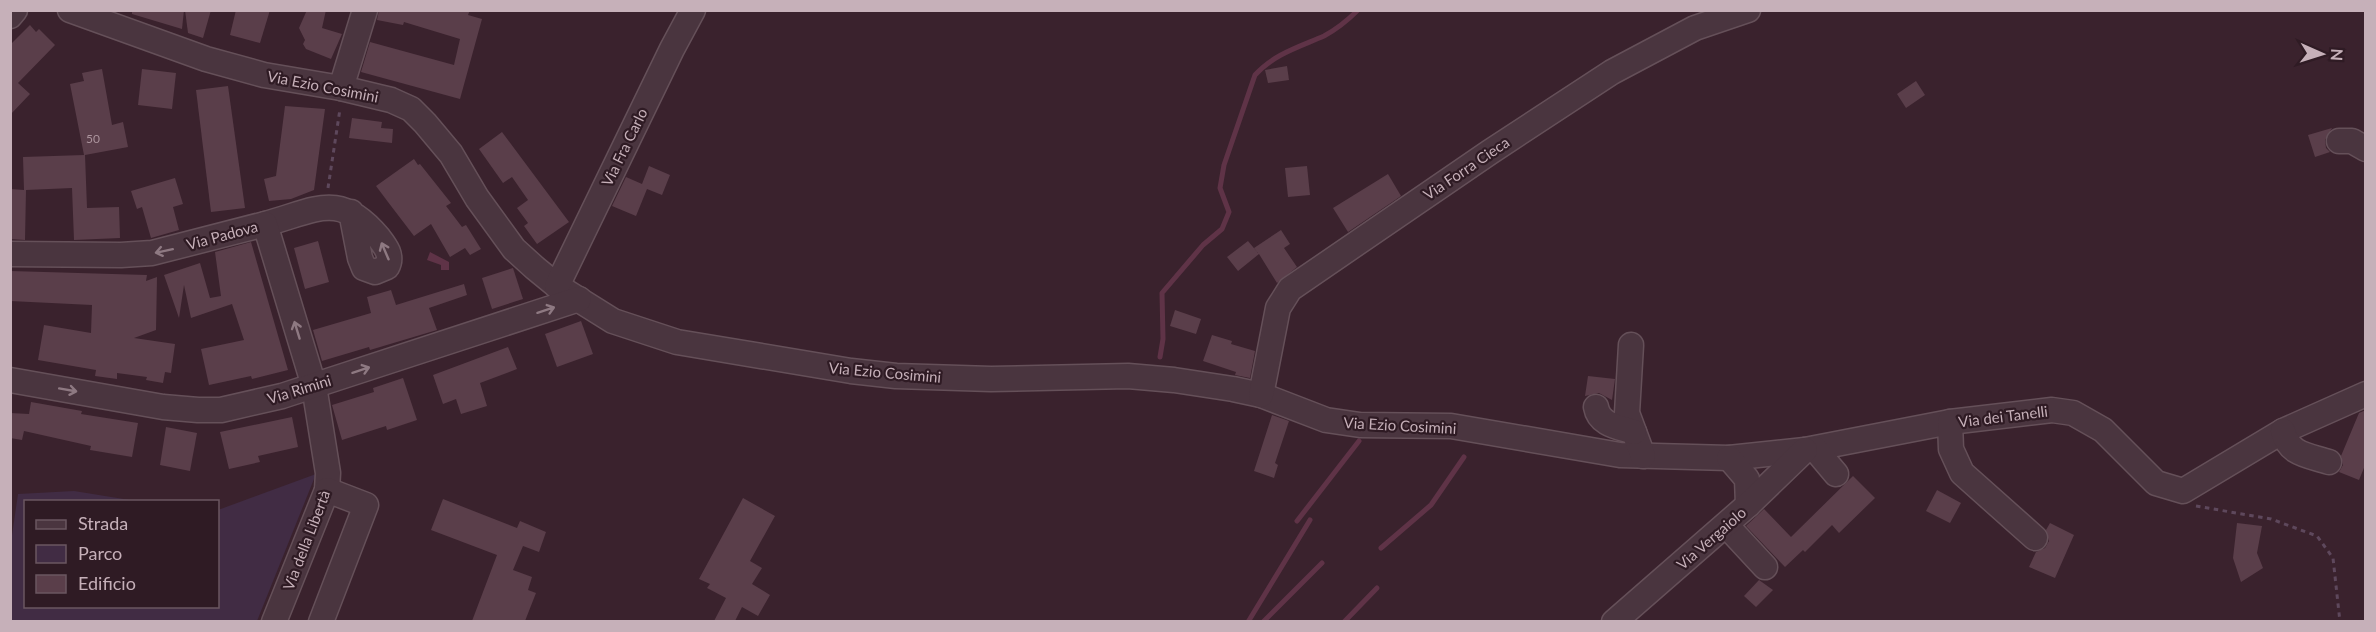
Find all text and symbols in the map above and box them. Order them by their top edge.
north arrow [2292,24,2352,84]
text: N [2328,48,2347,61]
street label: Via Ezio Cosimini [266,66,380,106]
street label: Via Fra Carlo [597,105,651,189]
house number: 50 [86,131,100,146]
street label: Via Forra Cieca [1420,133,1512,203]
street label: Via Padova [184,217,260,253]
one-way arrow [379,243,390,261]
one-way arrow [155,245,174,257]
one-way arrow [536,304,555,315]
one-way arrow [291,321,302,340]
street label: Via Ezio Cosimini [828,358,942,386]
one-way arrow [351,364,370,375]
street label: Via Rimini [265,371,333,407]
one-way arrow [58,385,77,396]
street label: Via dei Tanelli [1957,402,2049,430]
street label: Via Ezio Cosimini [1343,413,1457,437]
street label: Via della Libertà [279,487,333,593]
legend [24,500,219,608]
street label: Via Vergaiolo [1673,503,1749,573]
text: Strada [78,512,128,534]
text: Parco [78,542,122,564]
text: Edificio [78,572,136,594]

